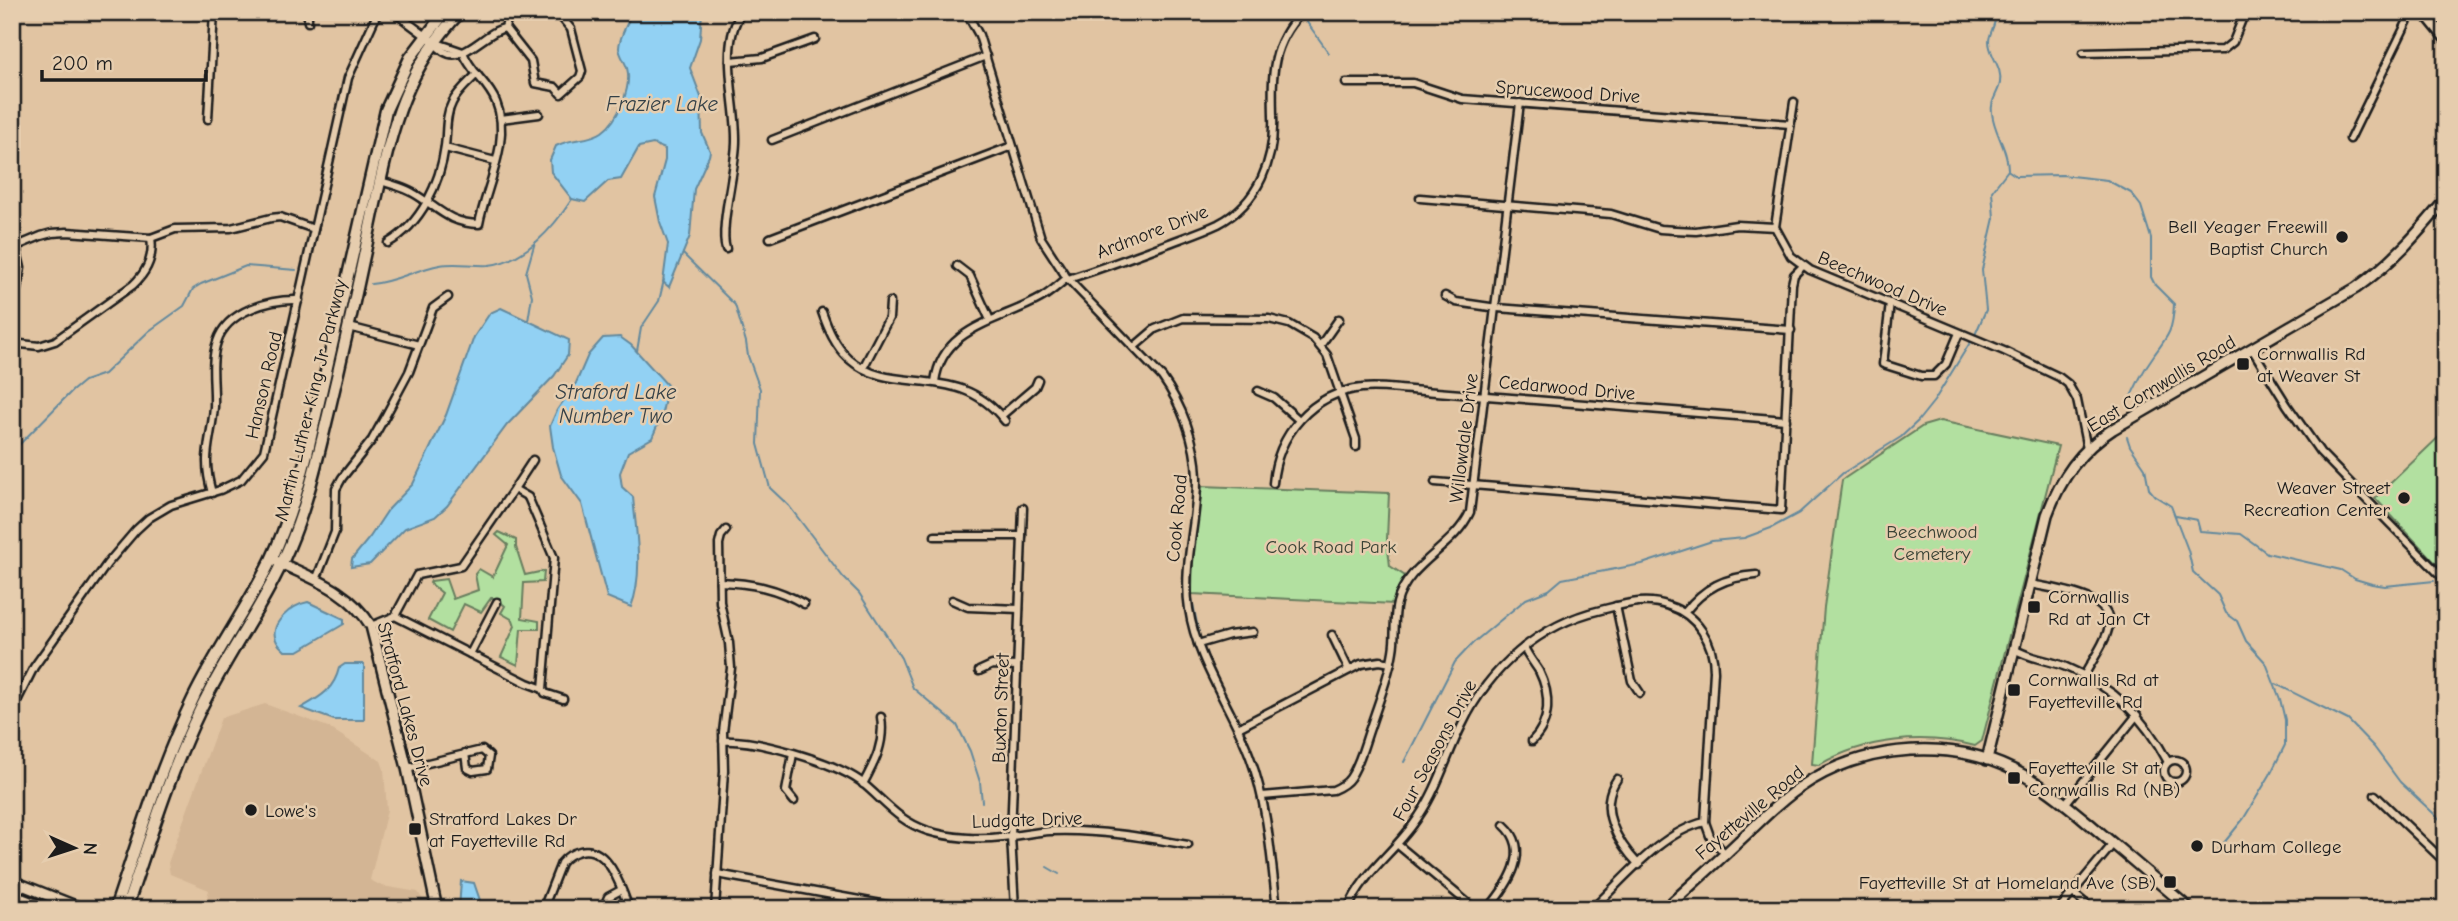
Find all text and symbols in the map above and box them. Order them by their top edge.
scale bar [42,38,206,82]
text: 200 m [52,51,113,75]
street label: Sprucewood Drive [1495,76,1641,108]
water label: Frazier Lake [606,92,718,116]
street label: Ardmore Drive [1093,201,1211,263]
place label: Bell Yeager Freewill Baptist Church [2168,216,2328,260]
marker: Bell Yeager Freewill Baptist Church [2334,229,2350,245]
street label: Beechwood Drive [1815,247,1951,321]
street label: Martin Luther King Jr Parkway [270,277,352,523]
street label: Hanson Road [241,329,287,441]
street label: East Cornwallis Road [2083,331,2240,437]
place label: Cornwallis Rd at Weaver St [2257,343,2366,387]
marker: Cornwallis Rd at Weaver St [2235,356,2251,372]
street label: Cedarwood Drive [1498,371,1636,405]
street label: Willowdale Drive [1445,372,1483,504]
water label: Straford Lake Number Two [556,380,677,428]
street label: Cook Road [1162,473,1192,563]
place label: Weaver Street Recreation Center [2243,477,2391,521]
marker: Weaver Street Recreation Center [2396,490,2412,506]
park label: Beechwood Cemetery [1886,521,1978,565]
park label: Cook Road Park [1265,536,1397,558]
place label: Cornwallis Rd at Jan Ct [2048,586,2150,630]
marker: Cornwallis Rd at Jan Ct [2026,599,2042,615]
street label: Stratford Lakes Drive [373,620,438,789]
street label: Buxton Street [988,652,1014,763]
place label: Cornwallis Rd at Fayetteville Rd [2028,669,2159,713]
street label: Four Seasons Drive [1388,676,1481,825]
marker: Cornwallis Rd at Fayetteville Rd [2006,682,2022,698]
place label: Fayetteville St at Cornwallis Rd (NB) [2028,757,2180,801]
street label: Fayetteville Road [1691,761,1808,864]
marker: Fayetteville St at Cornwallis Rd (NB) [2006,770,2022,786]
place label: Lowe's [265,800,316,822]
marker: Lowe's [243,802,259,818]
street label: Ludgate Drive [971,807,1083,833]
place label: Stratford Lakes Dr at Fayetteville Rd [429,808,577,852]
north arrow [38,813,108,883]
marker: Stratford Lakes Dr at Fayetteville Rd [407,821,423,837]
place label: Durham College [2211,836,2341,858]
marker: Durham College [2189,838,2205,854]
text: N [79,842,101,856]
place label: Fayetteville St at Homeland Ave (SB) [1859,872,2156,894]
marker: Fayetteville St at Homeland Ave (SB) [2162,874,2178,890]

